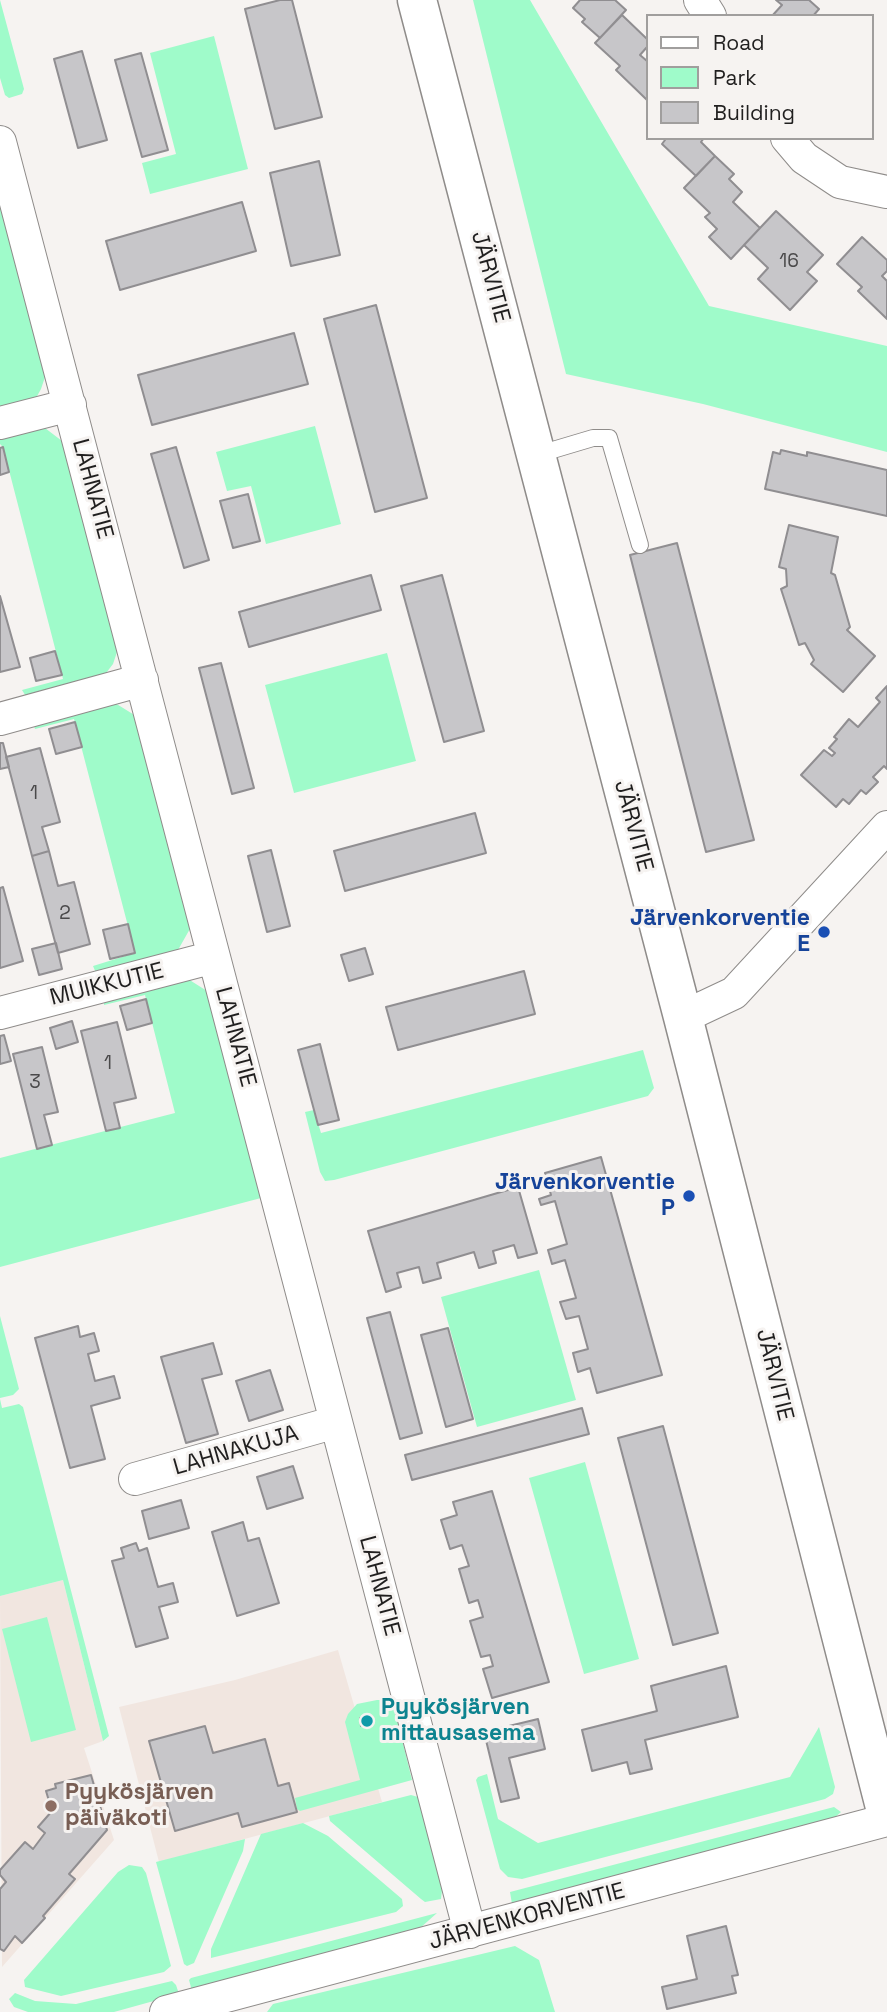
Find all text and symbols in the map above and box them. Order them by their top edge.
legend [646,14,873,140]
text: Road [713,29,765,56]
text: Park [713,64,757,91]
text: Building [713,99,795,126]
street label: JÄRVITIE [465,228,515,326]
house number: 16 [779,251,799,273]
street label: LAHNATIE [65,436,119,542]
street label: JÄRVITIE [608,777,658,875]
house number: 1 [30,783,38,805]
house number: 2 [59,903,71,925]
place label: Järvenkorventie E [630,905,810,959]
marker: Järvenkorventie E [816,924,832,940]
street label: MUIKKUTIE [47,958,167,1012]
street label: LAHNATIE [208,984,262,1090]
house number: 1 [104,1053,112,1075]
house number: 3 [29,1072,41,1094]
place label: Järvenkorventie P [495,1169,675,1223]
marker: Järvenkorventie P [681,1188,697,1204]
street label: JÄRVITIE [749,1326,799,1424]
street label: LAHNAKUJA [170,1420,302,1482]
street label: LAHNATIE [352,1533,406,1639]
place label: Pyykösjärven mittausasema [381,1694,535,1748]
marker: Pyykösjärven mittausasema [359,1713,375,1729]
place label: Pyykösjärven päiväkoti [65,1779,214,1833]
marker: Pyykösjärven päiväkoti [43,1798,59,1814]
street label: JÄRVENKORVENTIE [426,1878,628,1956]

